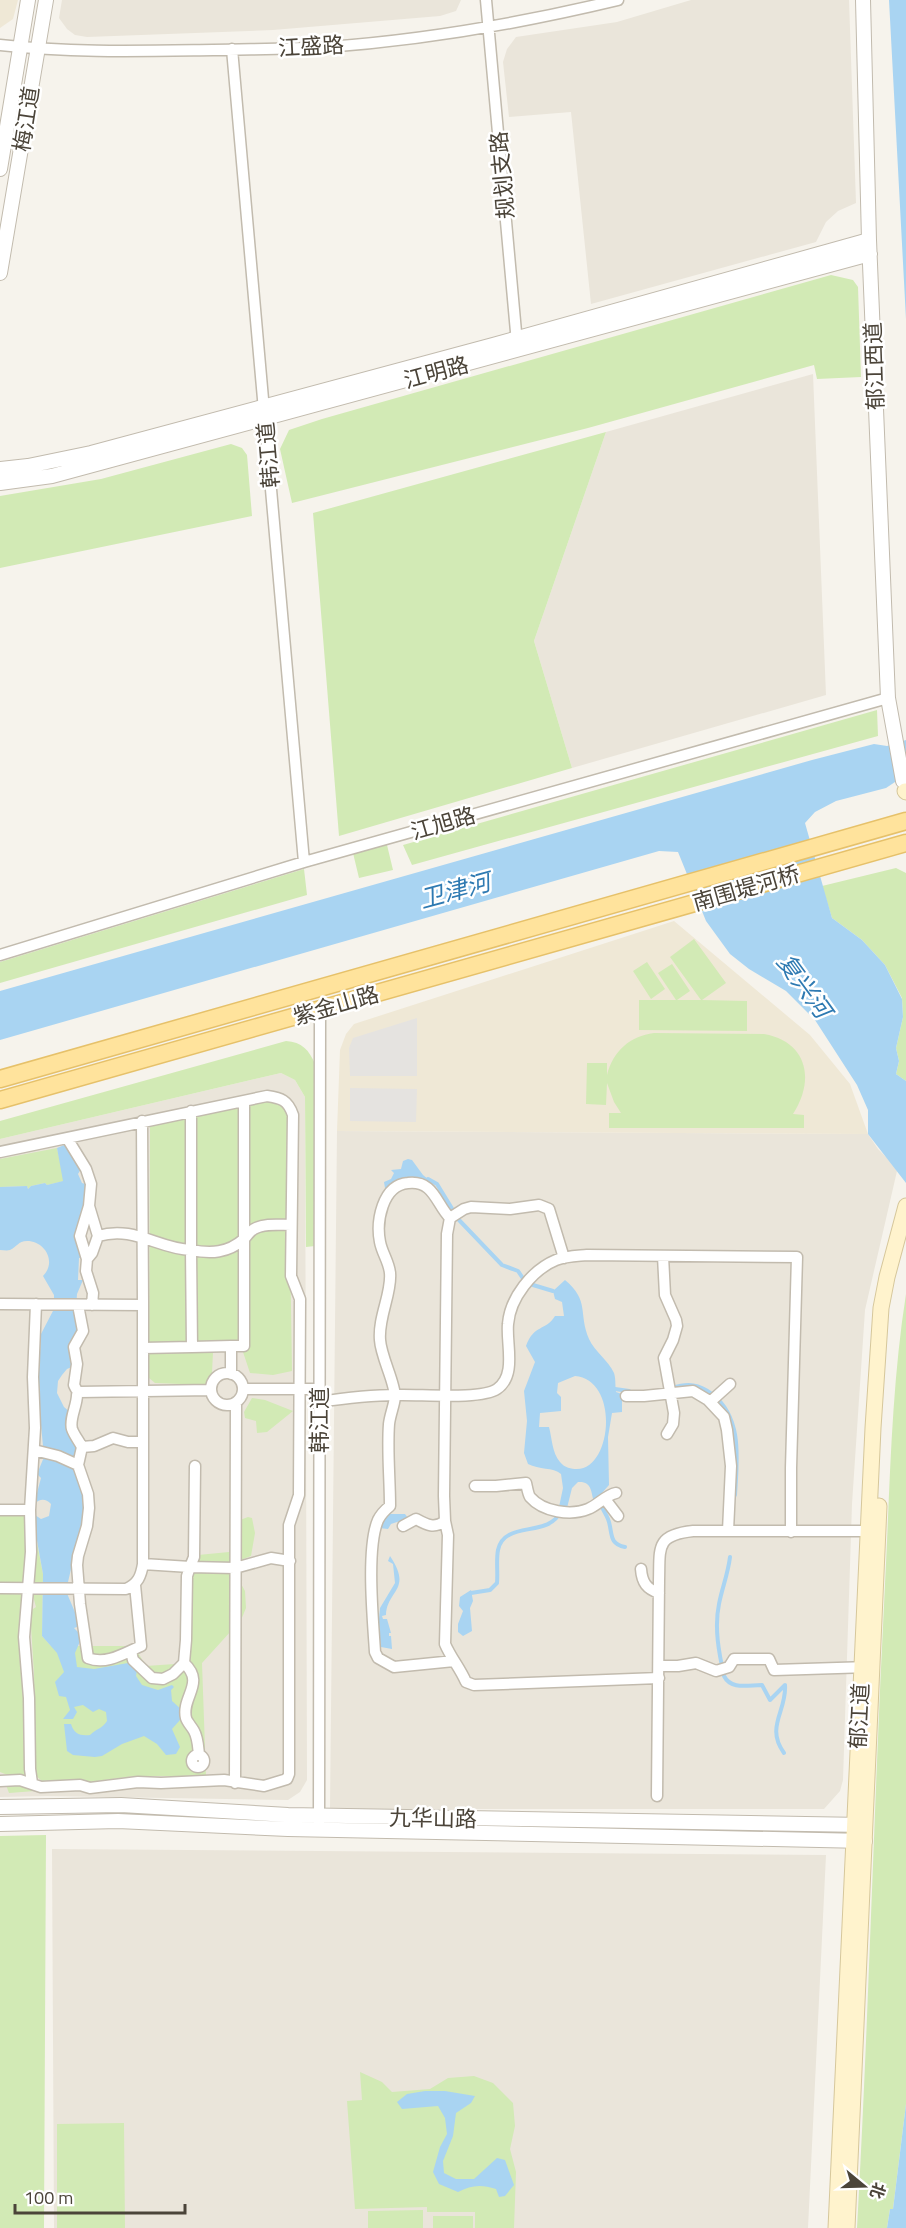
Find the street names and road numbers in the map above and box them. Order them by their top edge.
street label: 江盛路 [277,27,345,65]
street label: 梅江道 [4,84,48,154]
street label: 规划支路 [481,130,523,220]
street label: 郁江西道 [855,321,893,411]
street label: 江明路 [400,347,472,397]
street label: 韩江道 [248,421,288,489]
street label: 江旭路 [407,798,479,848]
street label: 南围堤河桥 [688,856,804,920]
street label: 紫金山路 [289,977,383,1033]
street label: 韩江道 [302,1387,336,1453]
street label: 郁江道 [840,1682,878,1750]
street label: 九华山路 [389,1800,477,1836]

